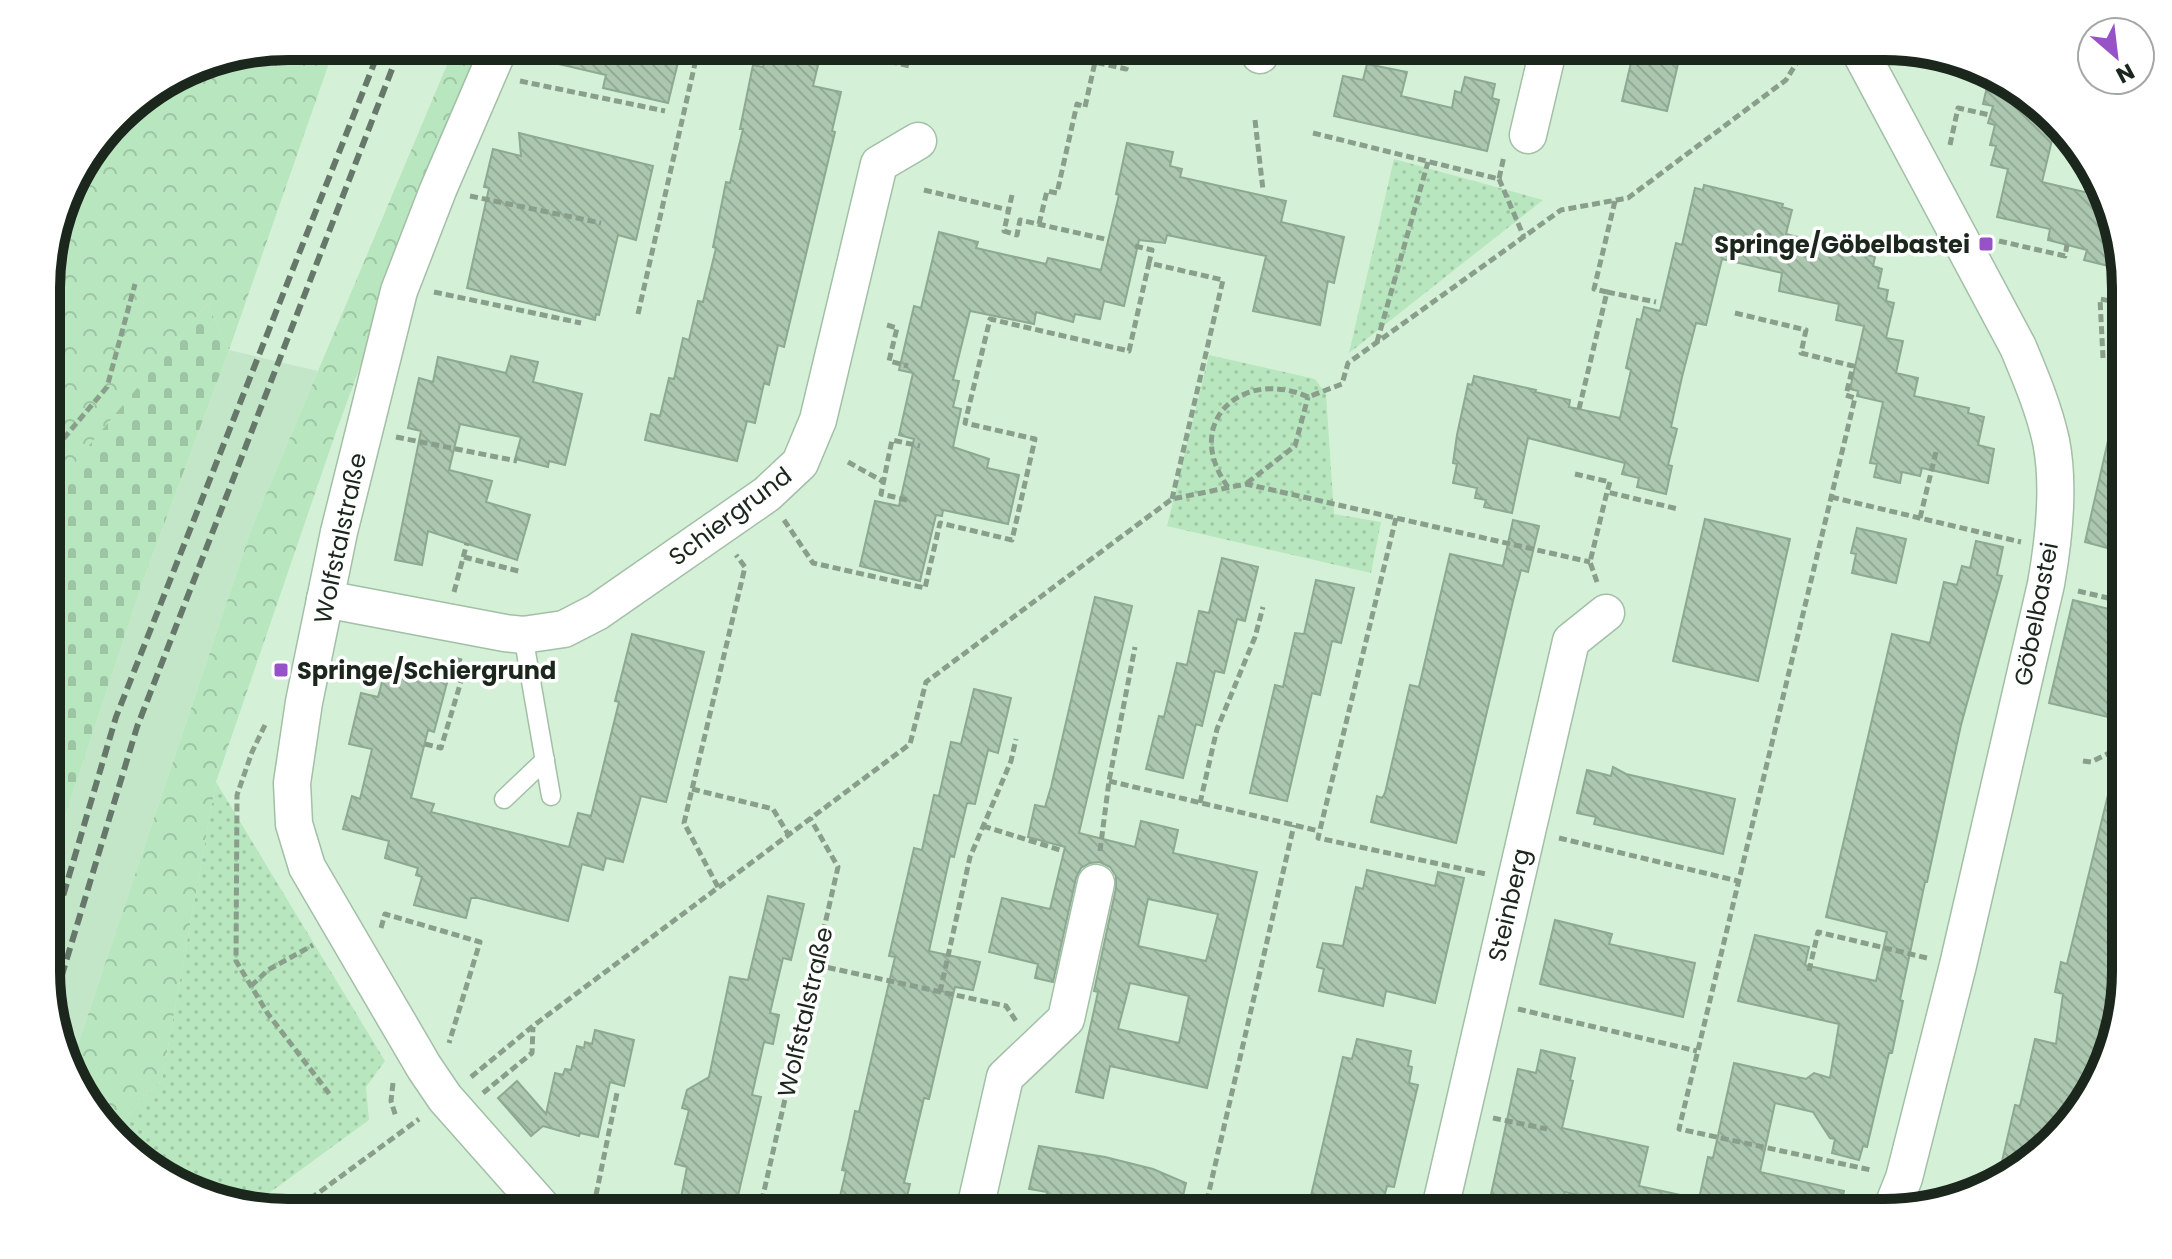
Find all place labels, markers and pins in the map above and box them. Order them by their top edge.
place label: Springe/Göbelbastei [1714,228,1970,261]
marker: Springe/Göbelbastei [1977,235,1995,253]
place label: Springe/Schiergrund [297,654,556,687]
marker: Springe/Schiergrund [272,661,290,679]

